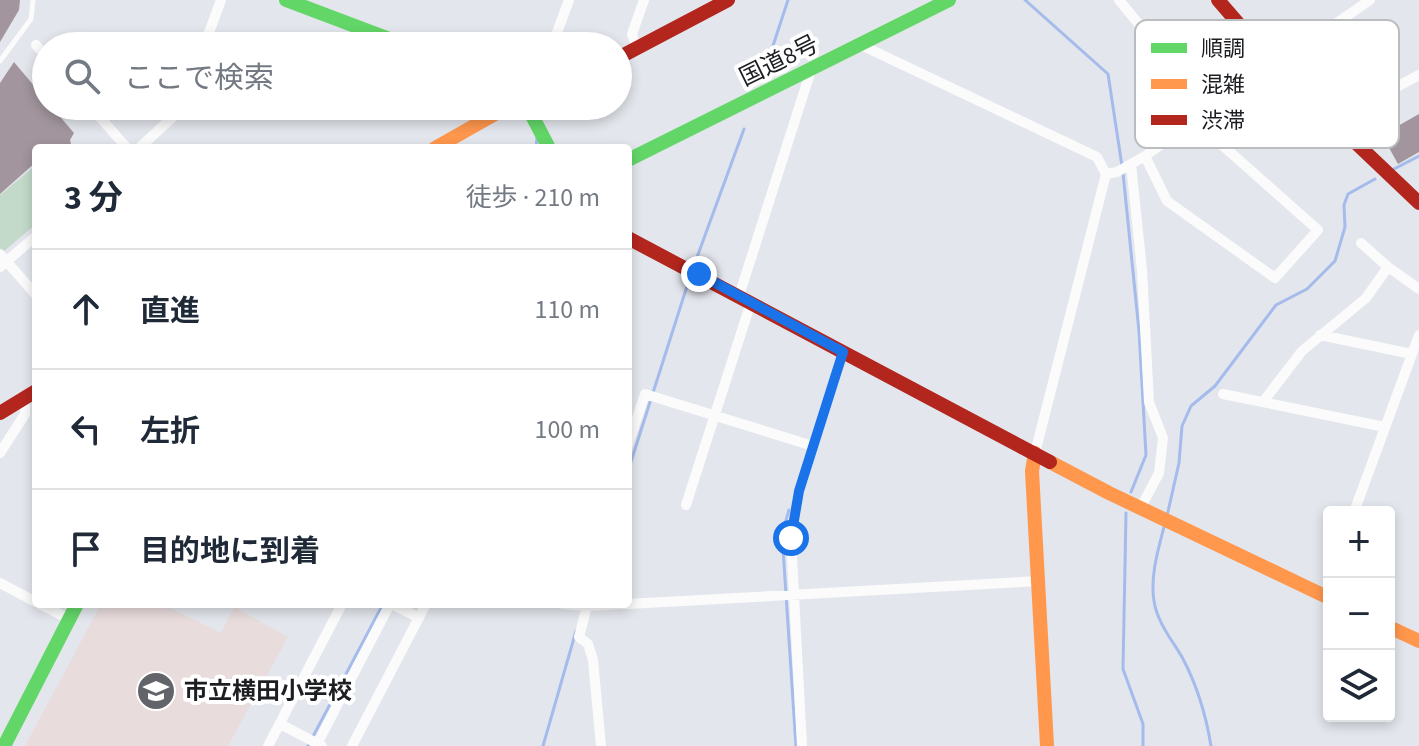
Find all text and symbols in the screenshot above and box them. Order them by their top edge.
legend [1135,20,1399,148]
street label: 国道8号 [734,27,824,95]
search box [32,32,632,120]
text: 順調 [1201,33,1245,65]
icon: search [60,54,104,98]
text: ここで検索 [124,57,274,100]
text: 混雑 [1201,69,1245,101]
text: 渋滞 [1201,105,1245,137]
text: 3 分 [64,174,123,223]
text: 徒歩 · 210 m [466,179,600,216]
route end [681,256,717,292]
icon: ahead [64,287,108,331]
text: 直進 [140,290,200,333]
text: 110 m [534,291,600,328]
icon: left [64,407,108,451]
text: 左折 [140,410,200,453]
text: 100 m [534,411,600,448]
map controls [1323,506,1395,722]
button: + [1323,506,1395,578]
route start [773,520,809,556]
icon: arrive [64,527,108,571]
text: 目的地に到着 [140,530,320,573]
button: − [1323,578,1395,650]
button: layers [1323,650,1395,722]
school or university icon: 市立横田小学校 [135,670,177,712]
place label: 市立横田小学校 [184,674,352,709]

